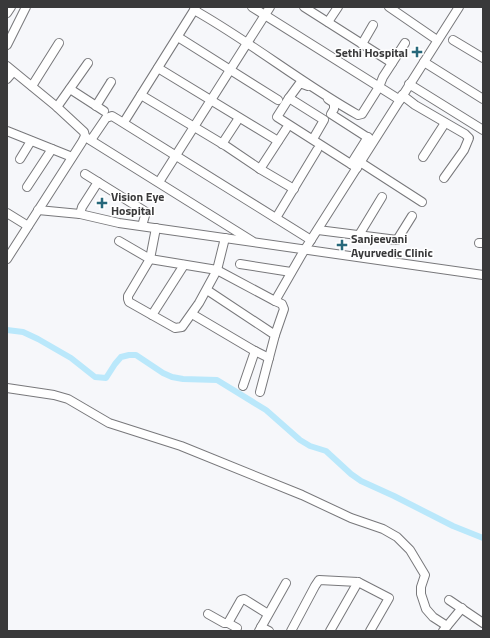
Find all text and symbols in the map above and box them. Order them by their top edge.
place label: Sethi Hospital [335,43,408,62]
marker: Sethi Hospital [411,46,423,58]
place label: Vision Eye Hospital [111,187,164,220]
marker: Vision Eye Hospital [96,197,108,209]
place label: Sanjeevani Ayurvedic Clinic [351,229,433,262]
marker: Sanjeevani Ayurvedic Clinic [336,239,348,251]

